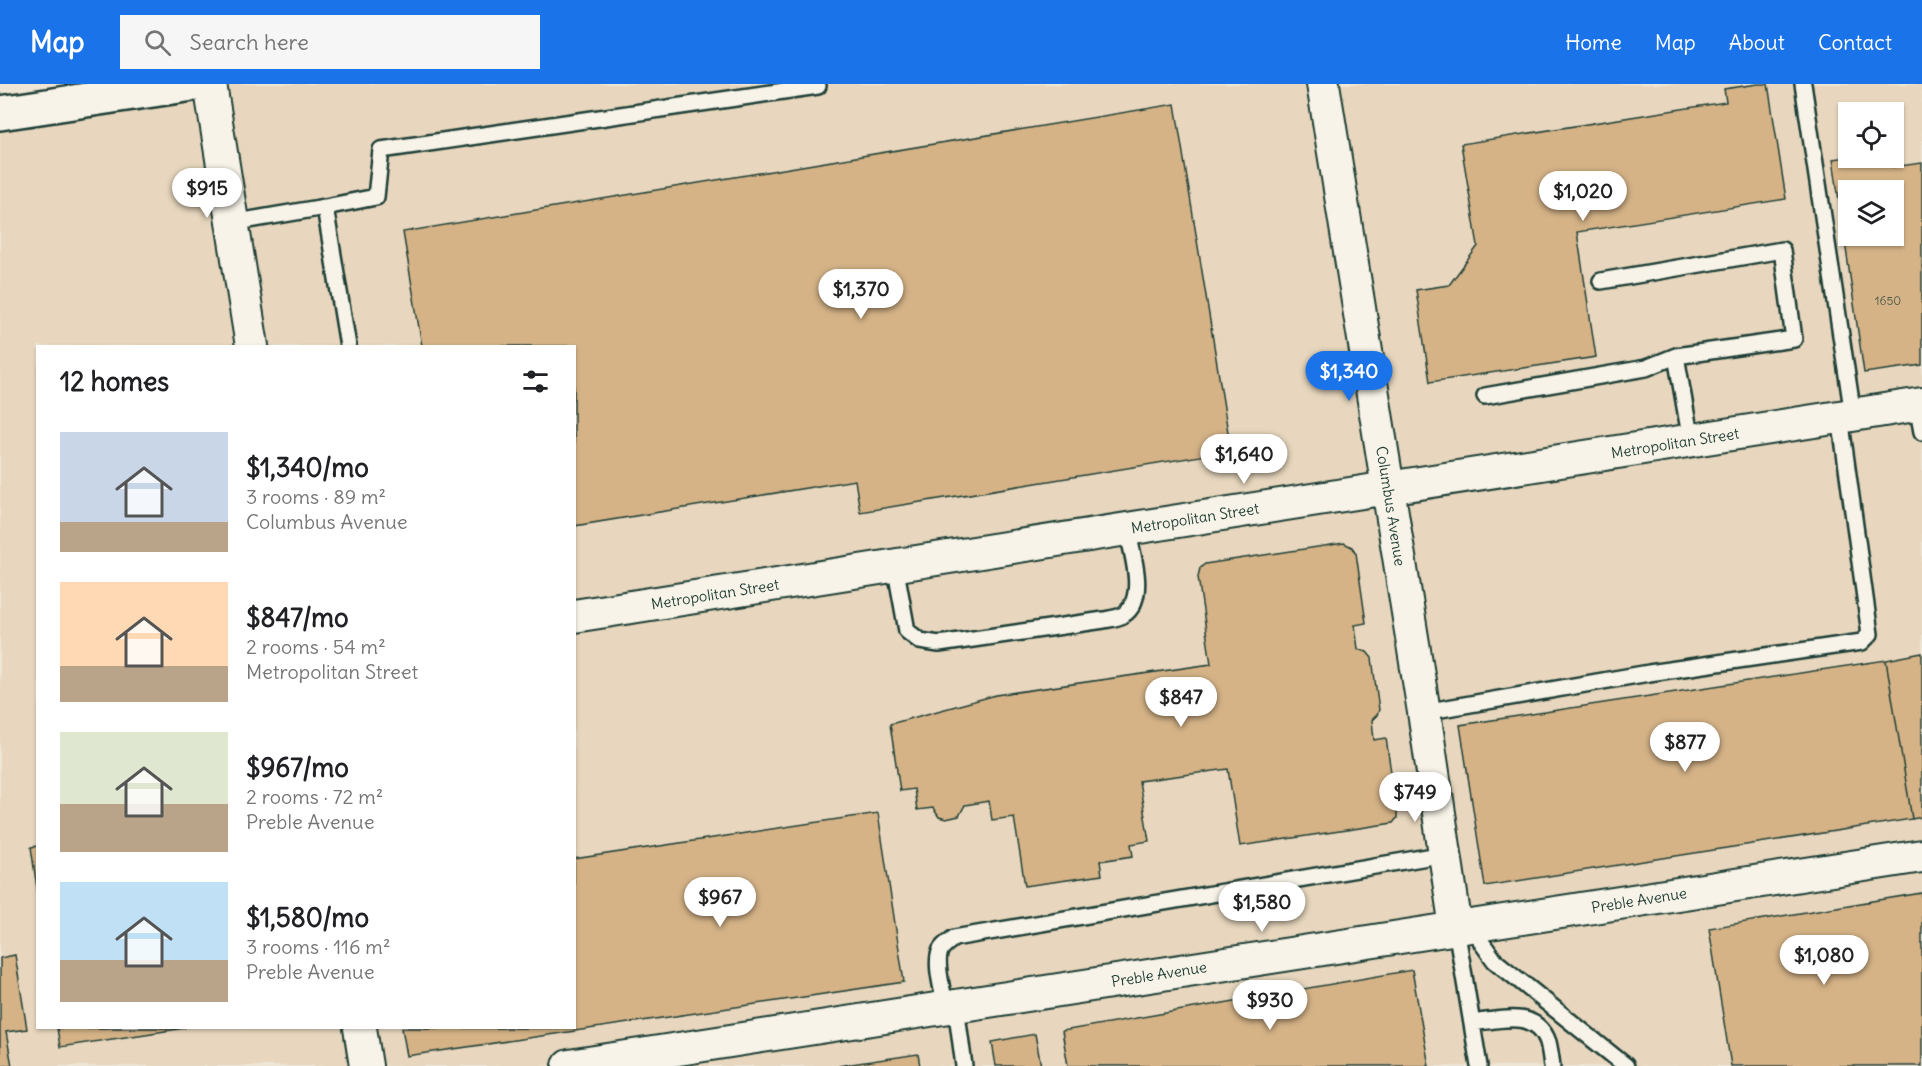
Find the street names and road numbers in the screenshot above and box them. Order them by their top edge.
street label: Metropolitan Street [1610,424,1740,462]
street label: Columbus Avenue [1372,445,1410,567]
street label: Metropolitan Street [1130,499,1260,537]
street label: Metropolitan Street [650,575,780,613]
street label: Preble Avenue [1590,883,1688,917]
street label: Preble Avenue [1110,957,1208,991]

